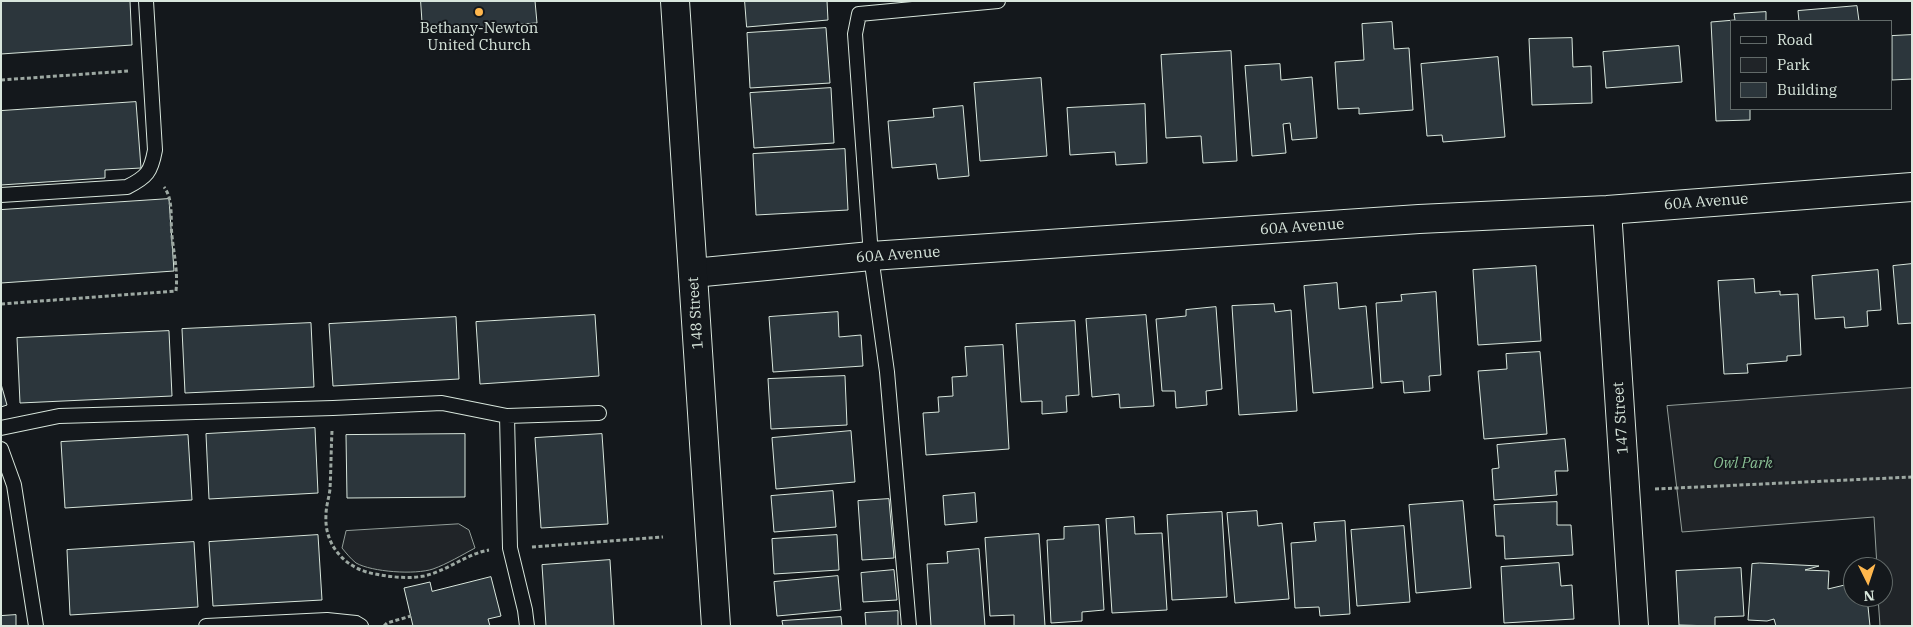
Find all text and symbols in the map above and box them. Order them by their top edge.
marker: Bethany-Newton United Church [473,6,485,18]
place label: Bethany-Newton United Church [420,20,538,55]
legend [1730,20,1893,110]
text: Road [1777,30,1813,49]
text: Park [1777,55,1810,74]
text: Building [1777,80,1837,99]
street label: 60A Avenue [1663,190,1749,214]
street label: 60A Avenue [1259,215,1345,239]
street label: 60A Avenue [855,243,941,267]
street label: 148 Street [684,276,708,350]
street label: 147 Street [1609,381,1633,455]
park label: Owl Park [1713,455,1773,473]
north arrow [1843,557,1893,607]
text: N [1863,587,1875,605]

